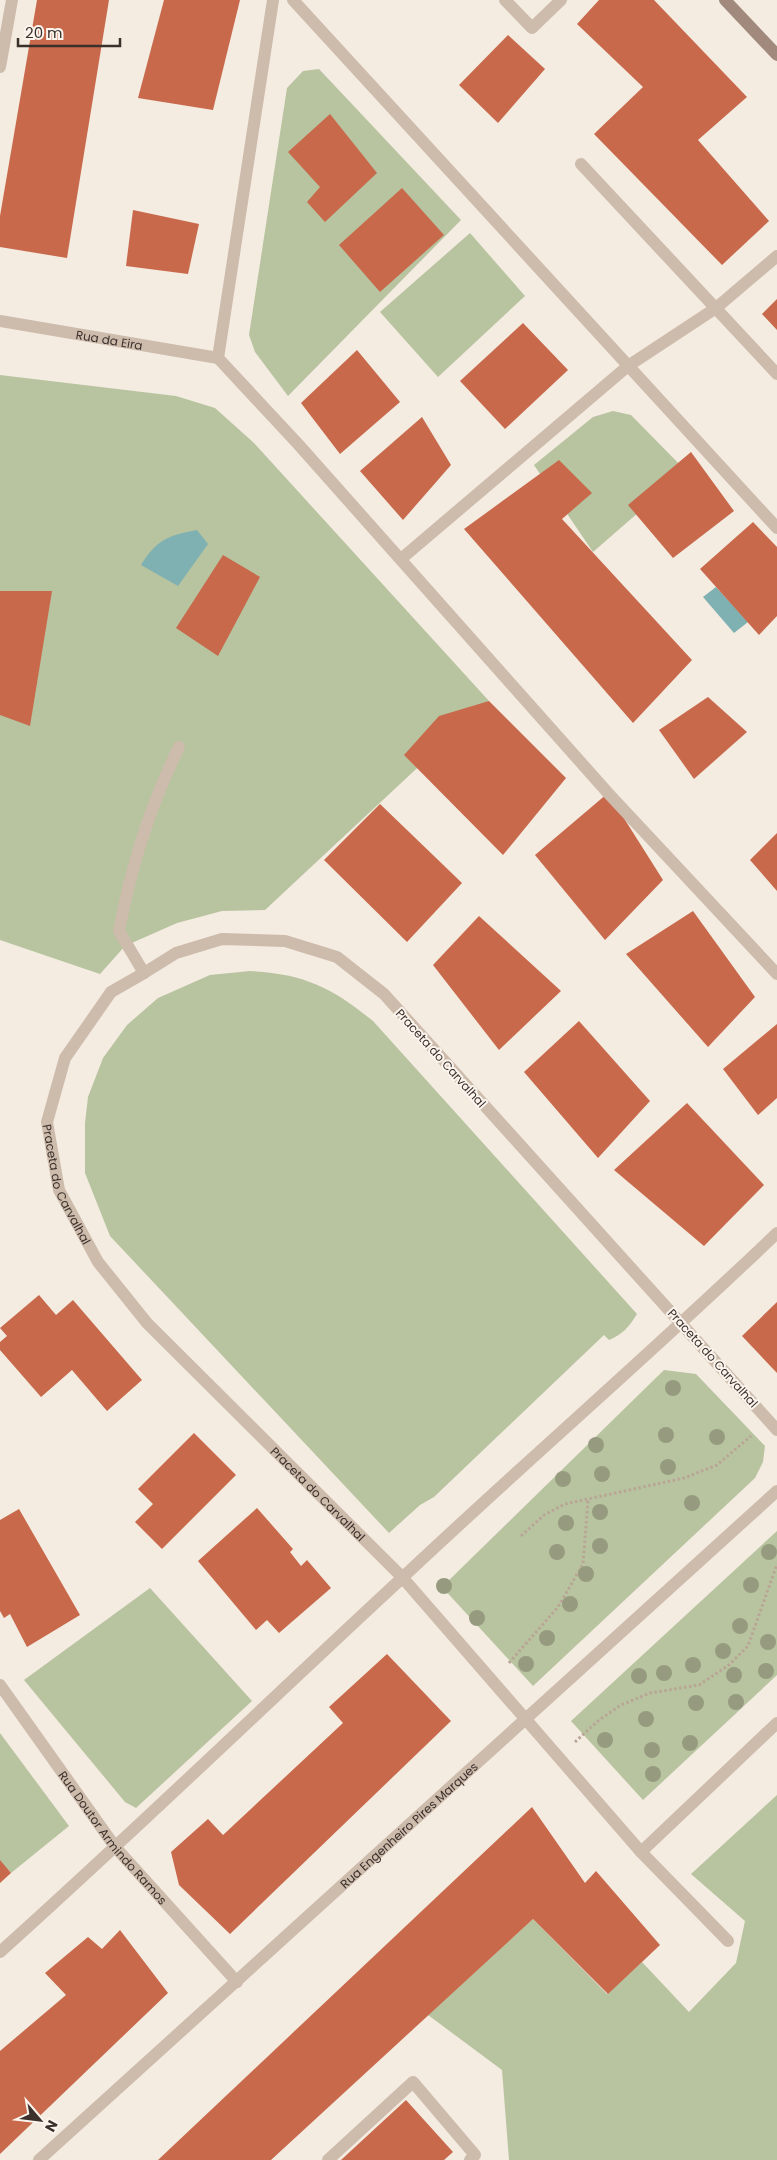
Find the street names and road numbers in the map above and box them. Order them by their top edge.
street label: Rua da Eira [75,326,144,354]
street label: Praceta do Carvalhal [392,1005,490,1111]
street label: Praceta do Carvalhal [39,1123,95,1247]
street label: Praceta do Carvalhal [664,1305,762,1411]
street label: Praceta do Carvalhal [267,1443,369,1545]
street label: Rua Engenheiro Pires Marques [336,1758,481,1892]
street label: Rua Doutor Armindo Ramos [55,1767,171,1908]

